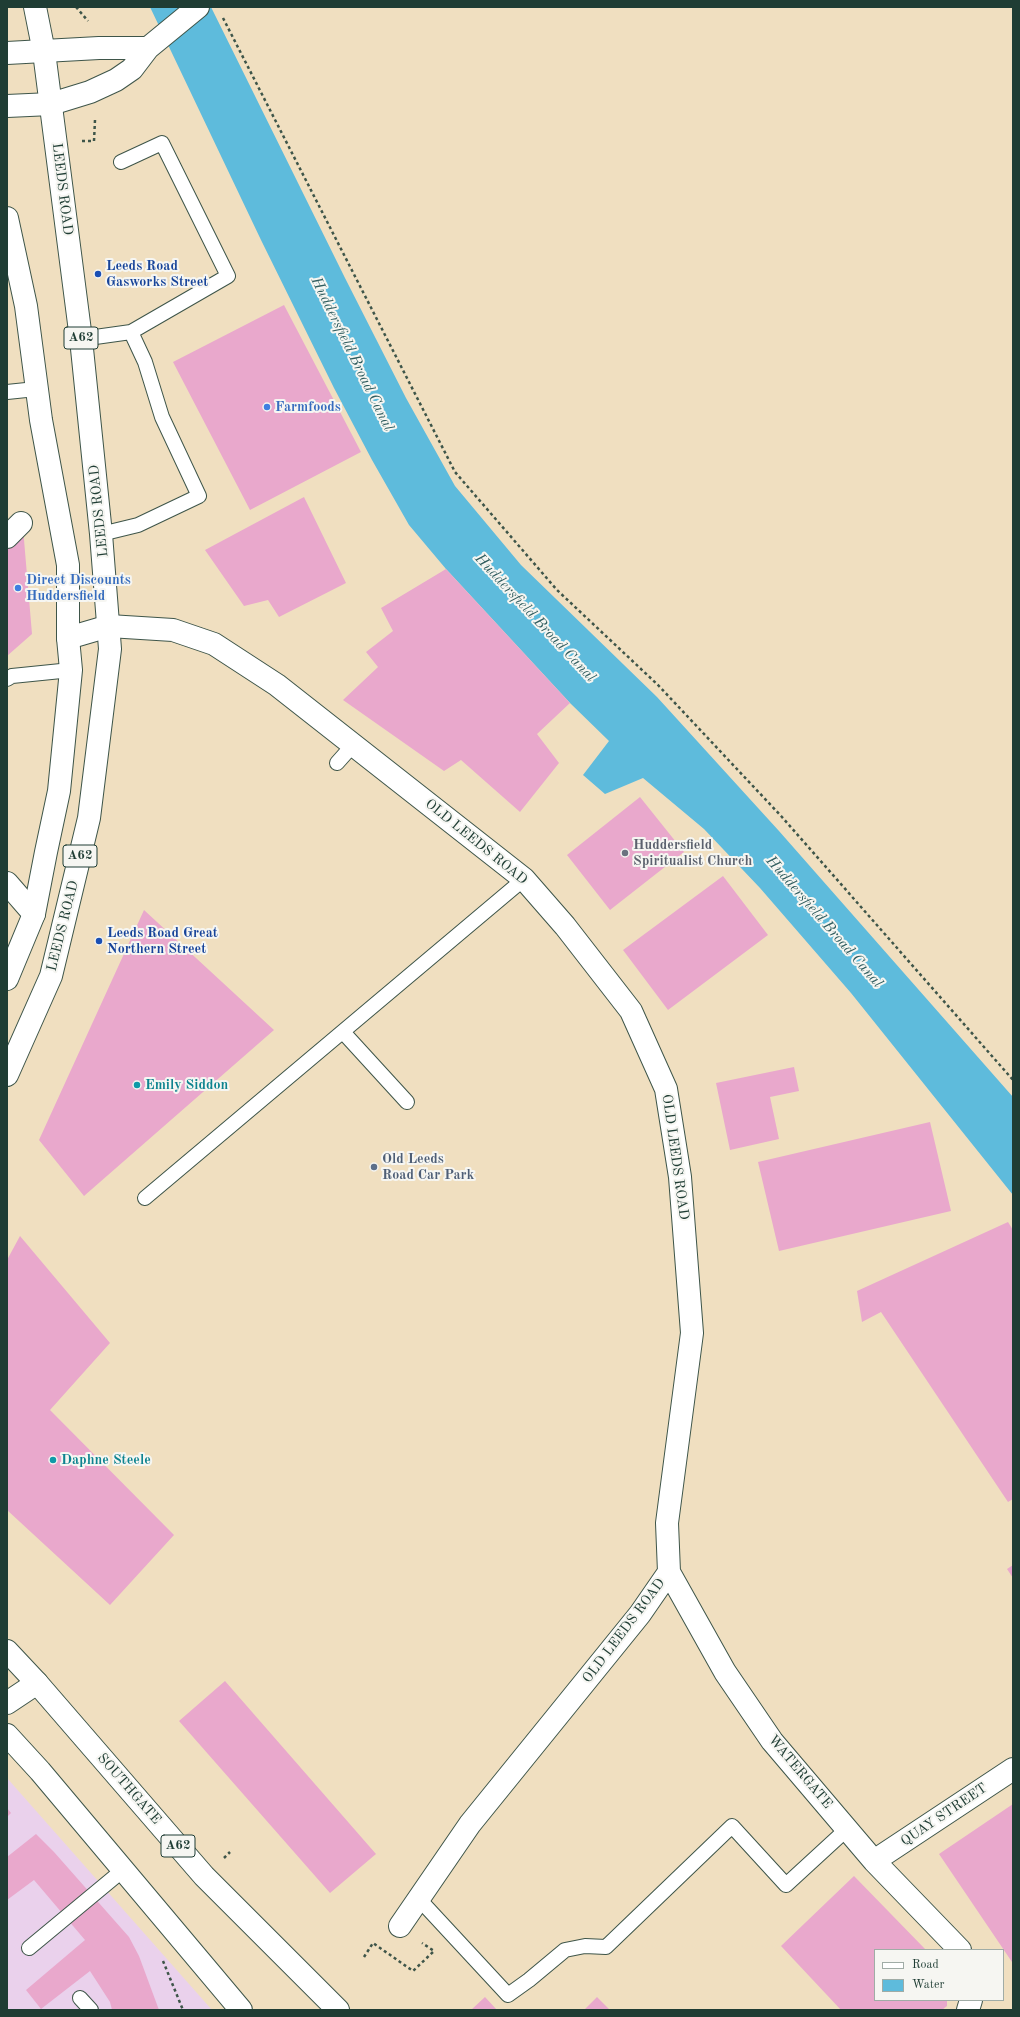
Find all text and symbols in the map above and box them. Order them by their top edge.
street label: LEEDS ROAD [48,142,76,236]
place label: Leeds Road Gasworks Street [106,258,208,290]
marker: Leeds Road Gasworks Street [93,269,103,279]
water label: Huddersfield Broad Canal [307,274,397,434]
road number: A62 [64,327,98,349]
place label: Farmfoods [275,399,341,415]
marker: Farmfoods [262,402,272,412]
street label: LEEDS ROAD [86,464,112,558]
water label: Huddersfield Broad Canal [471,550,599,686]
place label: Direct Discounts Huddersfield [26,572,131,604]
marker: Direct Discounts Huddersfield [13,583,23,593]
street label: OLD LEEDS ROAD [421,796,531,888]
place label: Huddersfield Spiritualist Church [633,837,752,870]
road number: A62 [63,845,97,867]
marker: Huddersfield Spiritualist Church [620,848,630,858]
water label: Huddersfield Broad Canal [762,852,886,992]
street label: LEEDS ROAD [44,879,82,973]
place label: Leeds Road Great Northern Street [107,925,218,958]
marker: Leeds Road Great Northern Street [94,936,104,946]
place label: Emily Siddon [145,1077,228,1093]
marker: Emily Siddon [132,1080,142,1090]
street label: OLD LEEDS ROAD [658,1093,692,1221]
place label: Old Leeds Road Car Park [382,1151,474,1184]
marker: Old Leeds Road Car Park [369,1162,379,1172]
place label: Daphne Steele [61,1452,151,1468]
marker: Daphne Steele [48,1455,58,1465]
street label: OLD LEEDS ROAD [579,1575,669,1687]
street label: WATERGATE [764,1732,836,1812]
street label: SOUTHGATE [94,1750,164,1828]
street label: QUAY STREET [898,1780,990,1850]
road number: A62 [161,1835,195,1857]
legend [874,1949,1004,2001]
text: Road [912,1959,939,1971]
text: Water [912,1979,944,1991]

